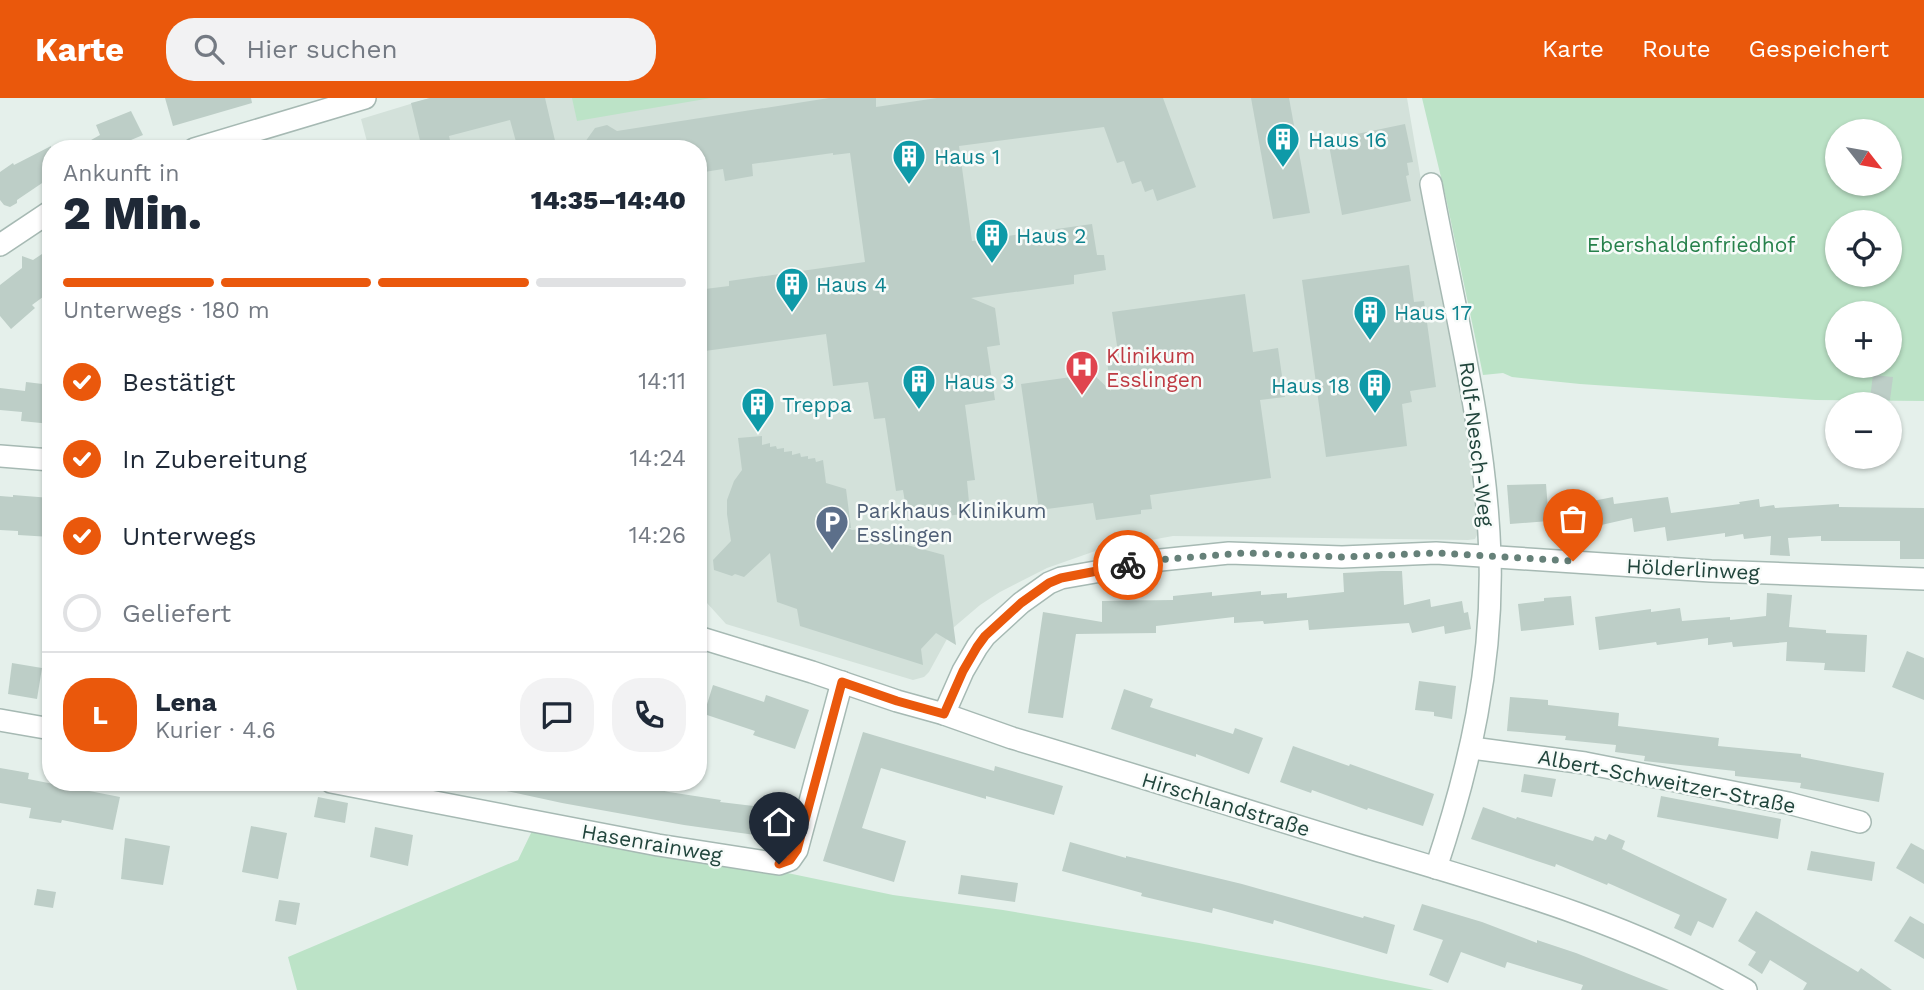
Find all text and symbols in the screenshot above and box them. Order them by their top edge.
search box [166,18,656,81]
text: Karte [35,30,124,69]
icon: search [190,30,228,68]
text: Hier suchen [246,34,398,64]
text: Karte [1542,35,1604,63]
text: Route [1642,35,1711,63]
text: Gespeichert [1749,35,1889,63]
north arrow [1825,119,1902,196]
map controls [1825,119,1902,469]
building icon: Haus 16 [1264,120,1302,169]
place label: Haus 16 [1308,127,1387,152]
building icon: Haus 1 [890,137,928,186]
place label: Haus 1 [934,144,1000,169]
text: Ankunft in [63,160,179,187]
text: 14:35–14:40 [531,185,686,215]
text: 2 Min. [63,186,202,240]
button: locate [1825,210,1902,287]
building icon: Haus 2 [973,216,1011,265]
place label: Haus 2 [1016,223,1087,248]
park label: Ebershaldenfriedhof [1587,232,1795,257]
building icon: Haus 4 [773,265,811,314]
place label: Haus 4 [816,272,887,297]
building icon: Haus 17 [1351,293,1389,342]
text: Unterwegs · 180 m [63,297,270,324]
place label: Haus 17 [1394,300,1472,325]
button: + [1825,301,1902,378]
place label: Klinikum Esslingen [1106,343,1203,392]
hospital icon: Klinikum Esslingen [1063,348,1101,397]
street label: Rolf-Nesch-Weg [1454,360,1500,529]
building icon: Haus 3 [900,362,938,411]
icon: check [63,363,101,401]
building icon: Haus 18 [1356,366,1394,415]
text: Bestätigt [122,367,235,397]
text: 14:11 [638,368,686,395]
place label: Haus 3 [944,369,1015,394]
place label: Haus 18 [1271,373,1350,398]
building icon: Treppa [739,385,777,434]
place label: Treppa [782,392,852,417]
button: − [1825,392,1902,469]
icon: check [63,440,101,478]
text: In Zubereitung [122,444,307,474]
text: 14:24 [629,445,686,472]
pin [1543,489,1603,561]
place label: Parkhaus Klinikum Esslingen [856,498,1047,547]
icon: bag [1554,500,1592,538]
parking icon: Parkhaus Klinikum Esslingen [813,503,851,552]
icon: check [63,517,101,555]
text: Unterwegs [122,521,257,551]
text: 14:26 [629,522,686,549]
courier [1093,530,1163,600]
icon: bike [1109,546,1147,584]
street label: Hölderlinweg [1626,553,1761,585]
text: Geliefert [122,598,231,628]
button: chat [520,678,594,752]
button: phone [612,678,686,752]
text: Lena [155,687,217,717]
text: L [92,700,108,730]
text: Kurier · 4.6 [155,717,276,744]
street label: Albert-Schweitzer-Straße [1536,744,1798,818]
street label: Hirschlandstraße [1139,767,1313,841]
pin [749,792,809,864]
icon: home [760,803,798,841]
street label: Hasenrainweg [580,818,725,868]

